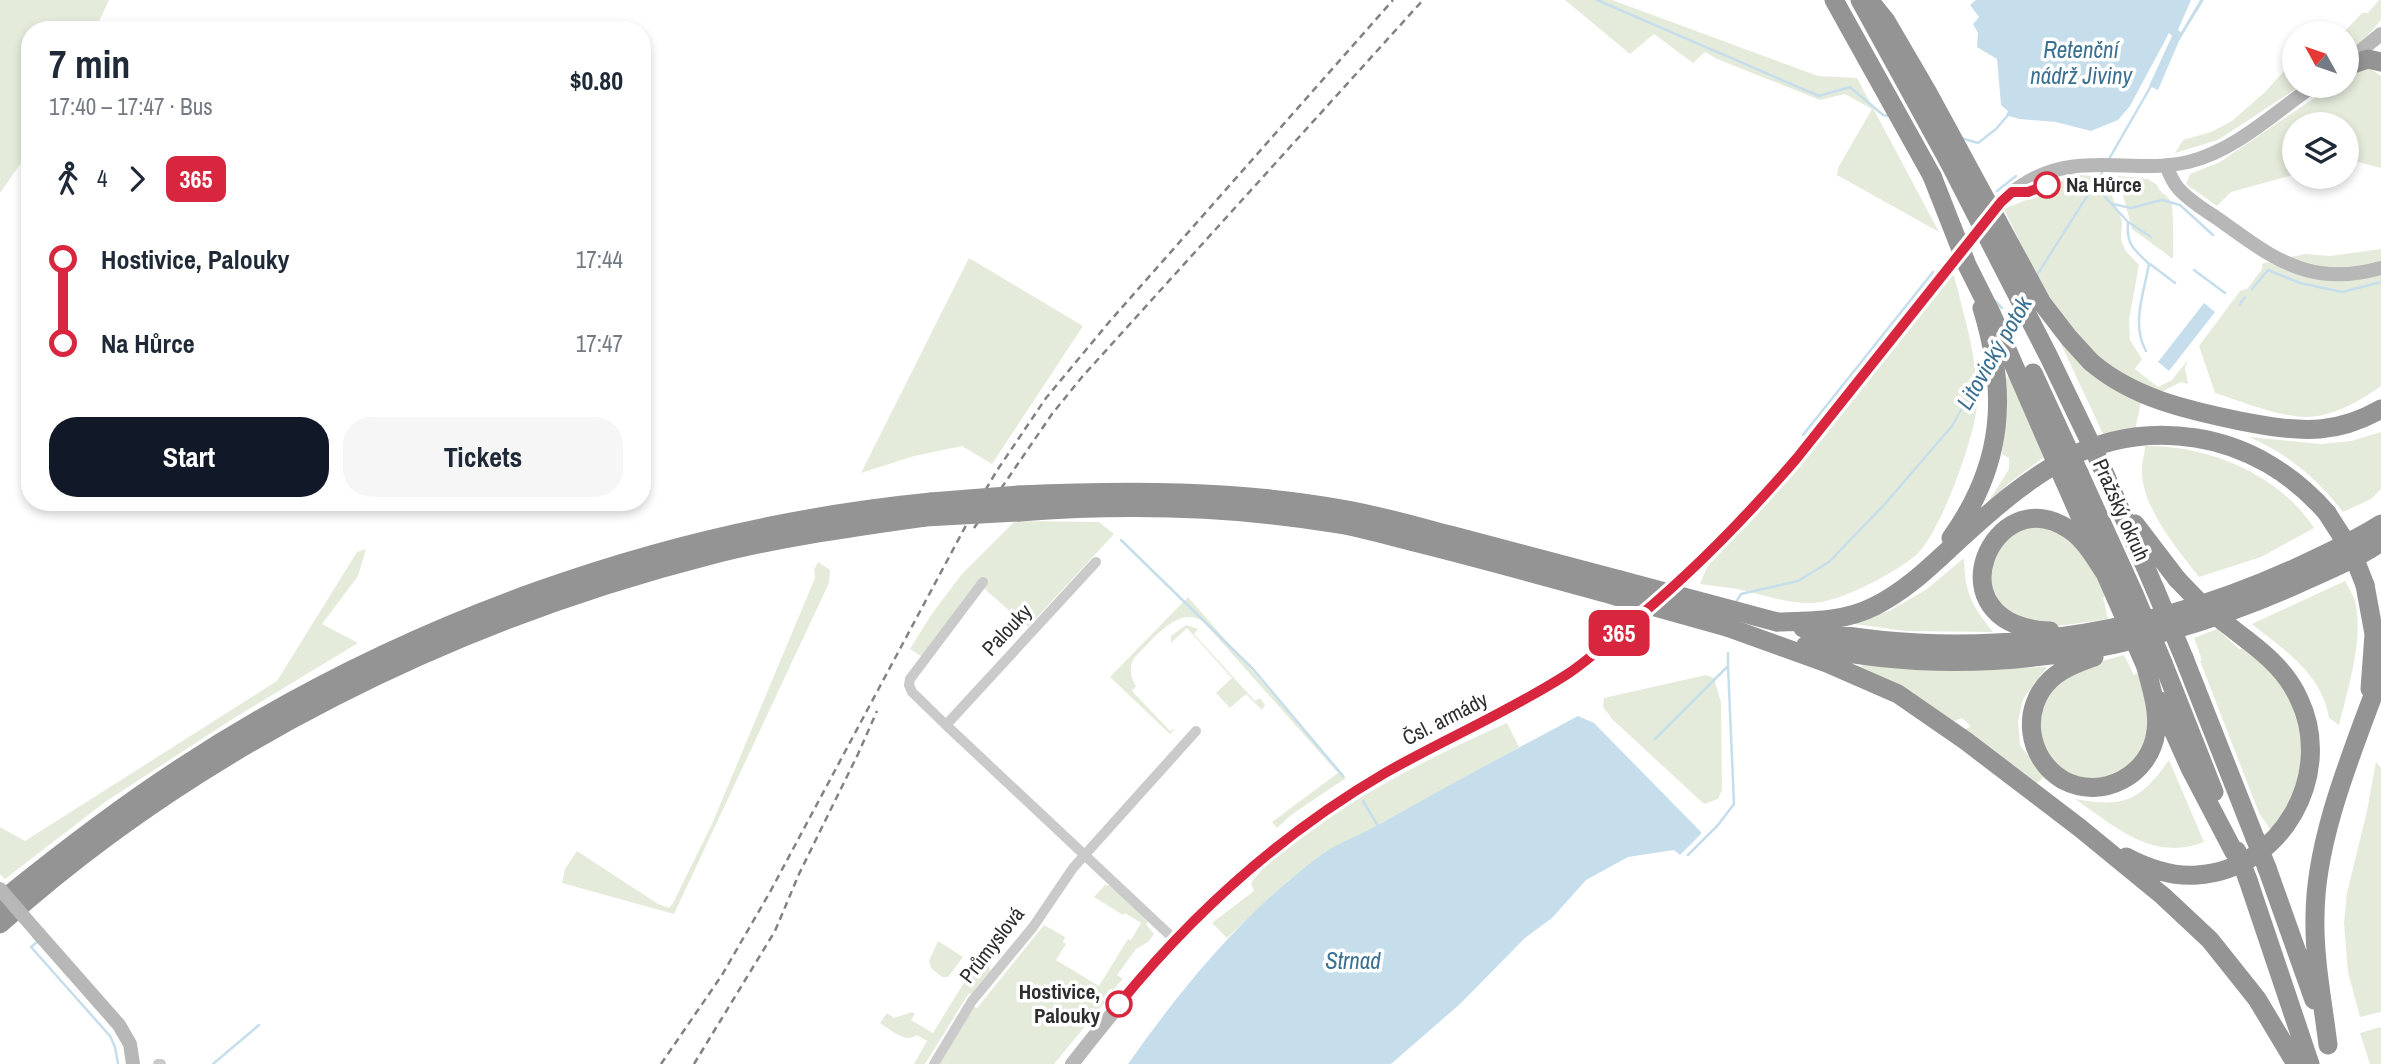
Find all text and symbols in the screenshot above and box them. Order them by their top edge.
north arrow [2282,21,2359,98]
map controls [2282,21,2359,189]
water label: Retenční nádrž Jiviny [2030,34,2133,91]
text: 7 min [49,39,130,90]
text: $0.80 [570,63,623,98]
text: 17:40 – 17:47 · Bus [49,91,213,122]
button: layers [2282,112,2359,189]
icon: walk [49,160,87,198]
icon: forward [118,160,156,198]
text: 4 [97,163,108,194]
text: 365 [180,163,212,195]
place label: Na Hůrce [2066,170,2142,199]
marker: Na Hůrce [2034,172,2060,198]
text: Hostivice, Palouky [101,242,289,277]
text: 17:44 [576,244,623,275]
water label: Litovický potok [1949,289,2039,415]
text: Na Hůrce [101,326,195,361]
text: 17:47 [576,328,623,359]
button: Start [49,417,329,497]
button: Tickets [343,417,623,497]
street label: Pražský okruh [2086,454,2157,566]
street label: Palouky [975,597,1038,662]
line badge: 365 [1579,610,1659,656]
text: 365 [1603,617,1635,649]
street label: Čsl. armády [1397,685,1493,752]
street label: Průmyslová [952,900,1031,989]
water label: Strnad [1325,945,1381,976]
place label: Hostivice, Palouky [1019,977,1100,1030]
marker: Hostivice, Palouky [1106,991,1132,1017]

